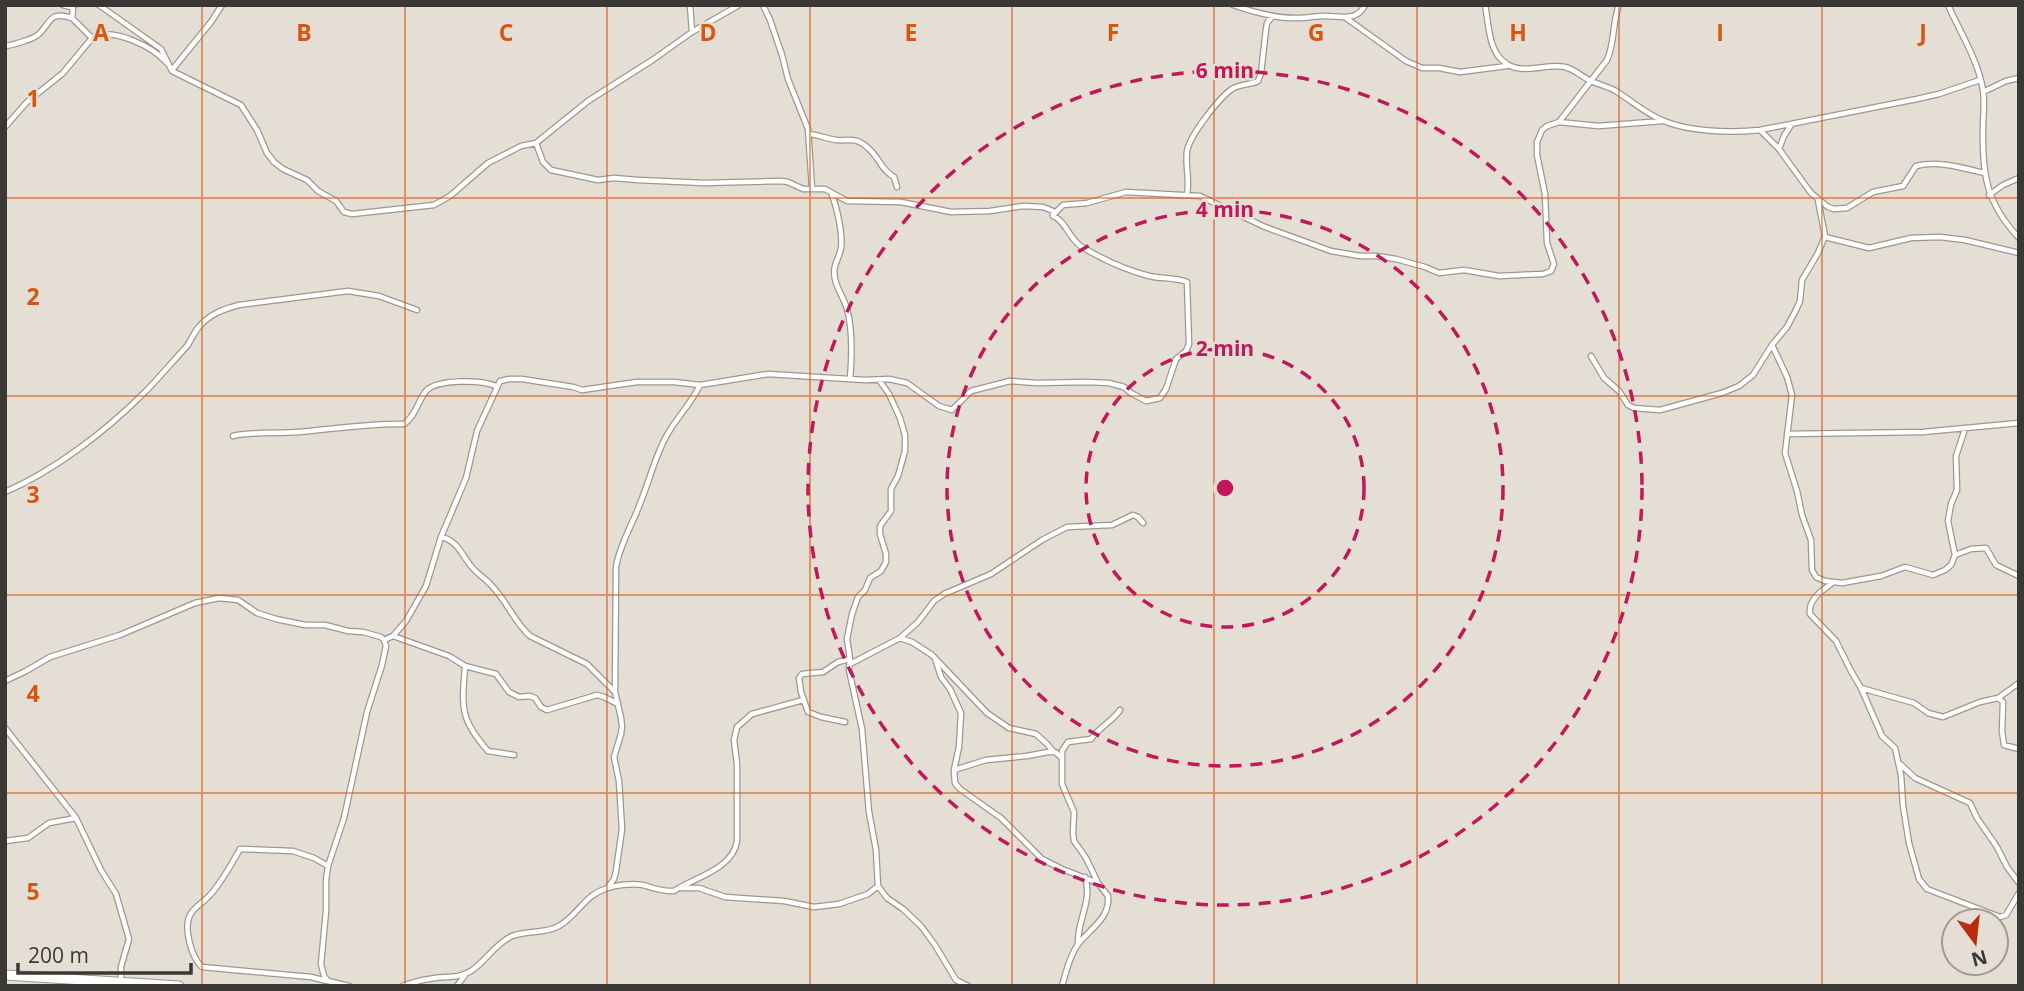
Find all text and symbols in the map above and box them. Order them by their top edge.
text: A [93,16,109,48]
text: B [296,16,312,48]
text: C [499,16,513,48]
text: D [699,16,717,48]
text: E [905,16,917,48]
text: F [1107,16,1119,48]
text: G [1308,16,1324,48]
text: H [1509,16,1527,48]
text: I [1716,16,1724,48]
text: J [1917,16,1927,48]
text: 6 min [1196,56,1254,84]
text: 1 [26,82,40,114]
text: 4 min [1196,195,1254,223]
text: 2 [26,280,40,312]
text: 2 min [1196,334,1254,362]
centre of rings [1213,476,1237,500]
text: 3 [26,478,40,510]
text: 4 [26,677,40,709]
text: 5 [26,875,40,907]
north arrow [1940,907,2010,977]
scale bar [18,932,191,976]
text: 200 m [28,941,89,969]
text: N [1969,944,1990,973]

